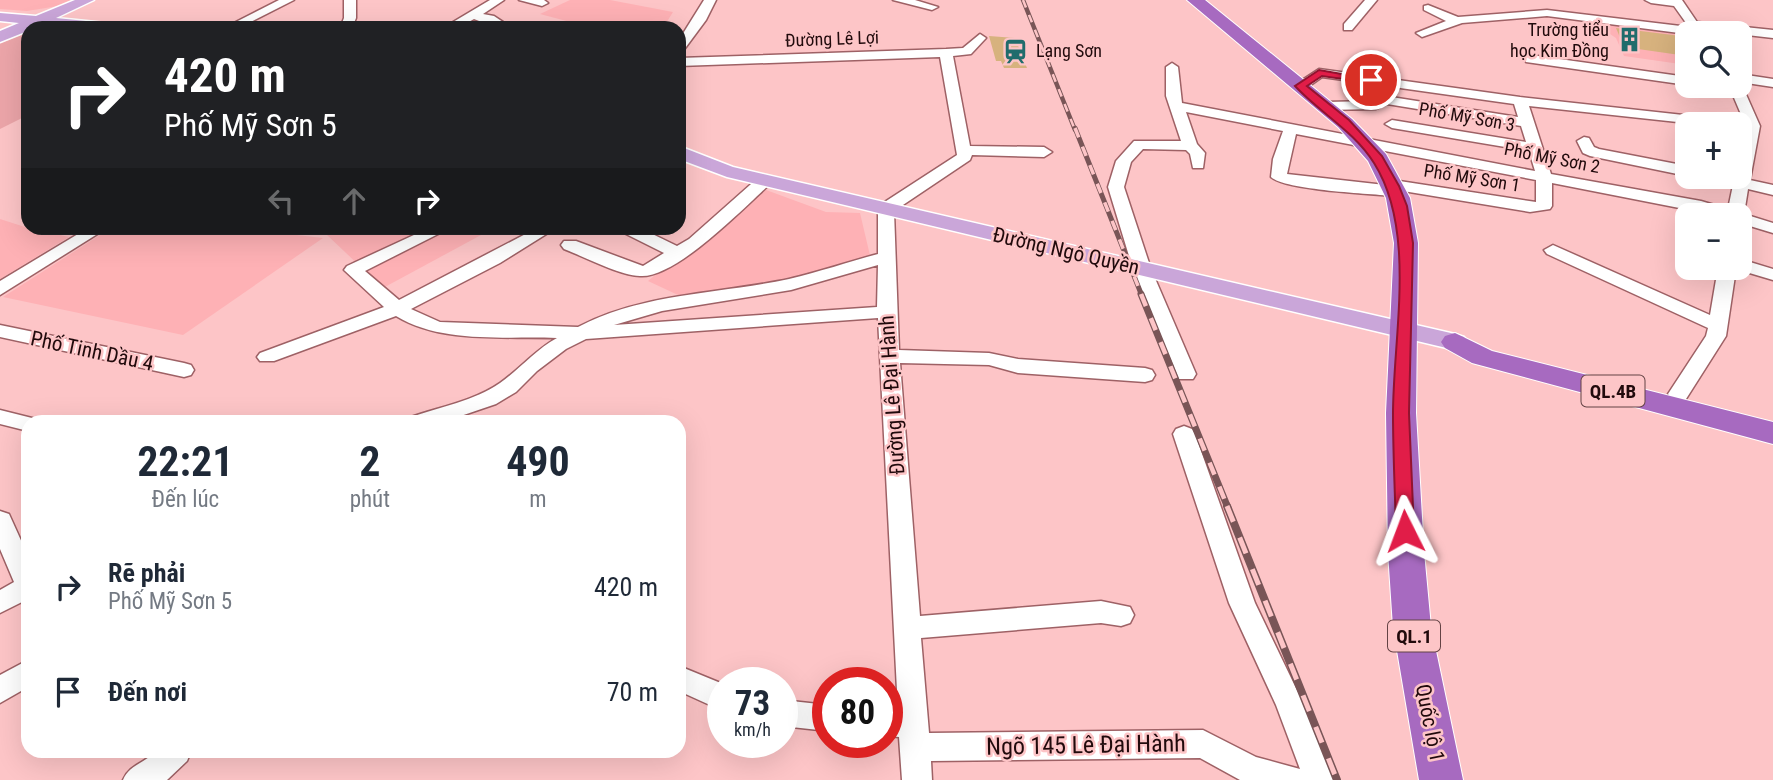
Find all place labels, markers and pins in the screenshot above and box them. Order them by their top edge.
place label: Trường tiểu học Kim Đồng [1510,19,1609,61]
building icon: Trường tiểu học Kim Đồng [1615,26,1643,54]
station icon: Lạng Sơn [1002,37,1030,65]
place label: Lạng Sơn [1036,40,1102,61]
pin [1341,50,1401,110]

